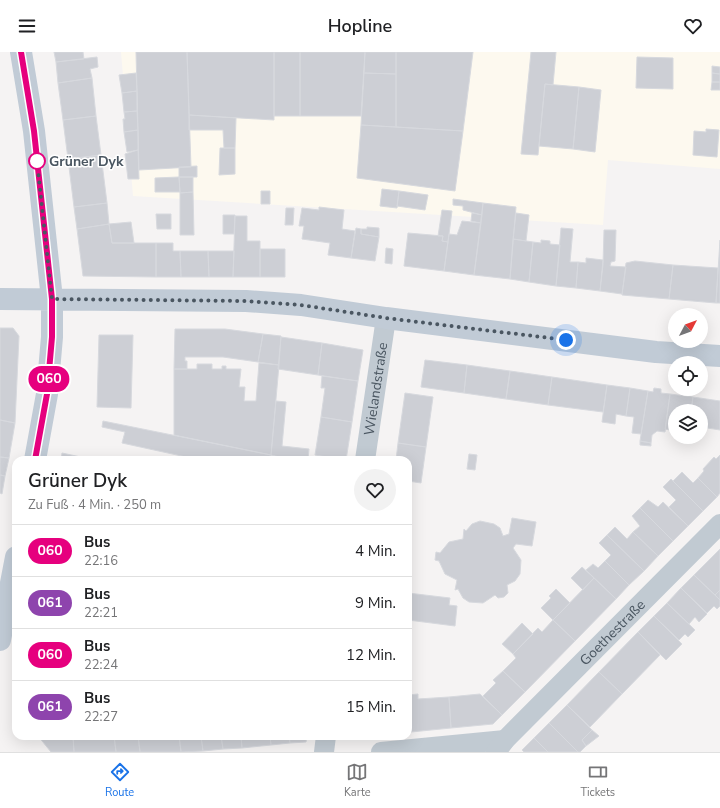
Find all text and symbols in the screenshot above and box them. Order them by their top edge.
text: Hopline [328,14,392,38]
icon: menu [16,15,38,37]
icon: heart [682,15,704,37]
marker: Grüner Dyk [28,152,46,170]
place label: Grüner Dyk [49,152,124,171]
north arrow [668,308,708,348]
map controls [668,308,708,444]
your location [556,330,576,350]
street label: Wielandstraße [359,341,392,437]
button: locate [668,356,708,396]
line badge: 060 [26,366,72,392]
text: 060 [36,369,62,388]
button: layers [668,404,708,444]
text: Grüner Dyk [28,468,127,494]
button: heart [354,469,396,511]
text: Zu Fuß · 4 Min. · 250 m [28,496,161,514]
text: Bus [84,532,110,552]
text: 060 [37,541,63,560]
text: 4 Min. [355,541,396,561]
text: 22:16 [84,552,118,570]
text: Bus [84,584,110,604]
text: 061 [37,593,63,612]
text: 9 Min. [355,593,396,613]
street label: Goethestraße [575,595,649,669]
text: 22:21 [84,604,118,622]
text: Bus [84,636,110,656]
text: 060 [37,645,63,664]
text: 12 Min. [346,645,396,665]
text: 22:24 [84,656,118,674]
text: Bus [84,688,110,708]
text: 061 [37,697,63,716]
text: 15 Min. [346,697,396,717]
text: 22:27 [84,708,118,726]
tab: Route [105,761,134,800]
tab: Karte [344,761,371,800]
tab: Tickets [580,761,615,800]

